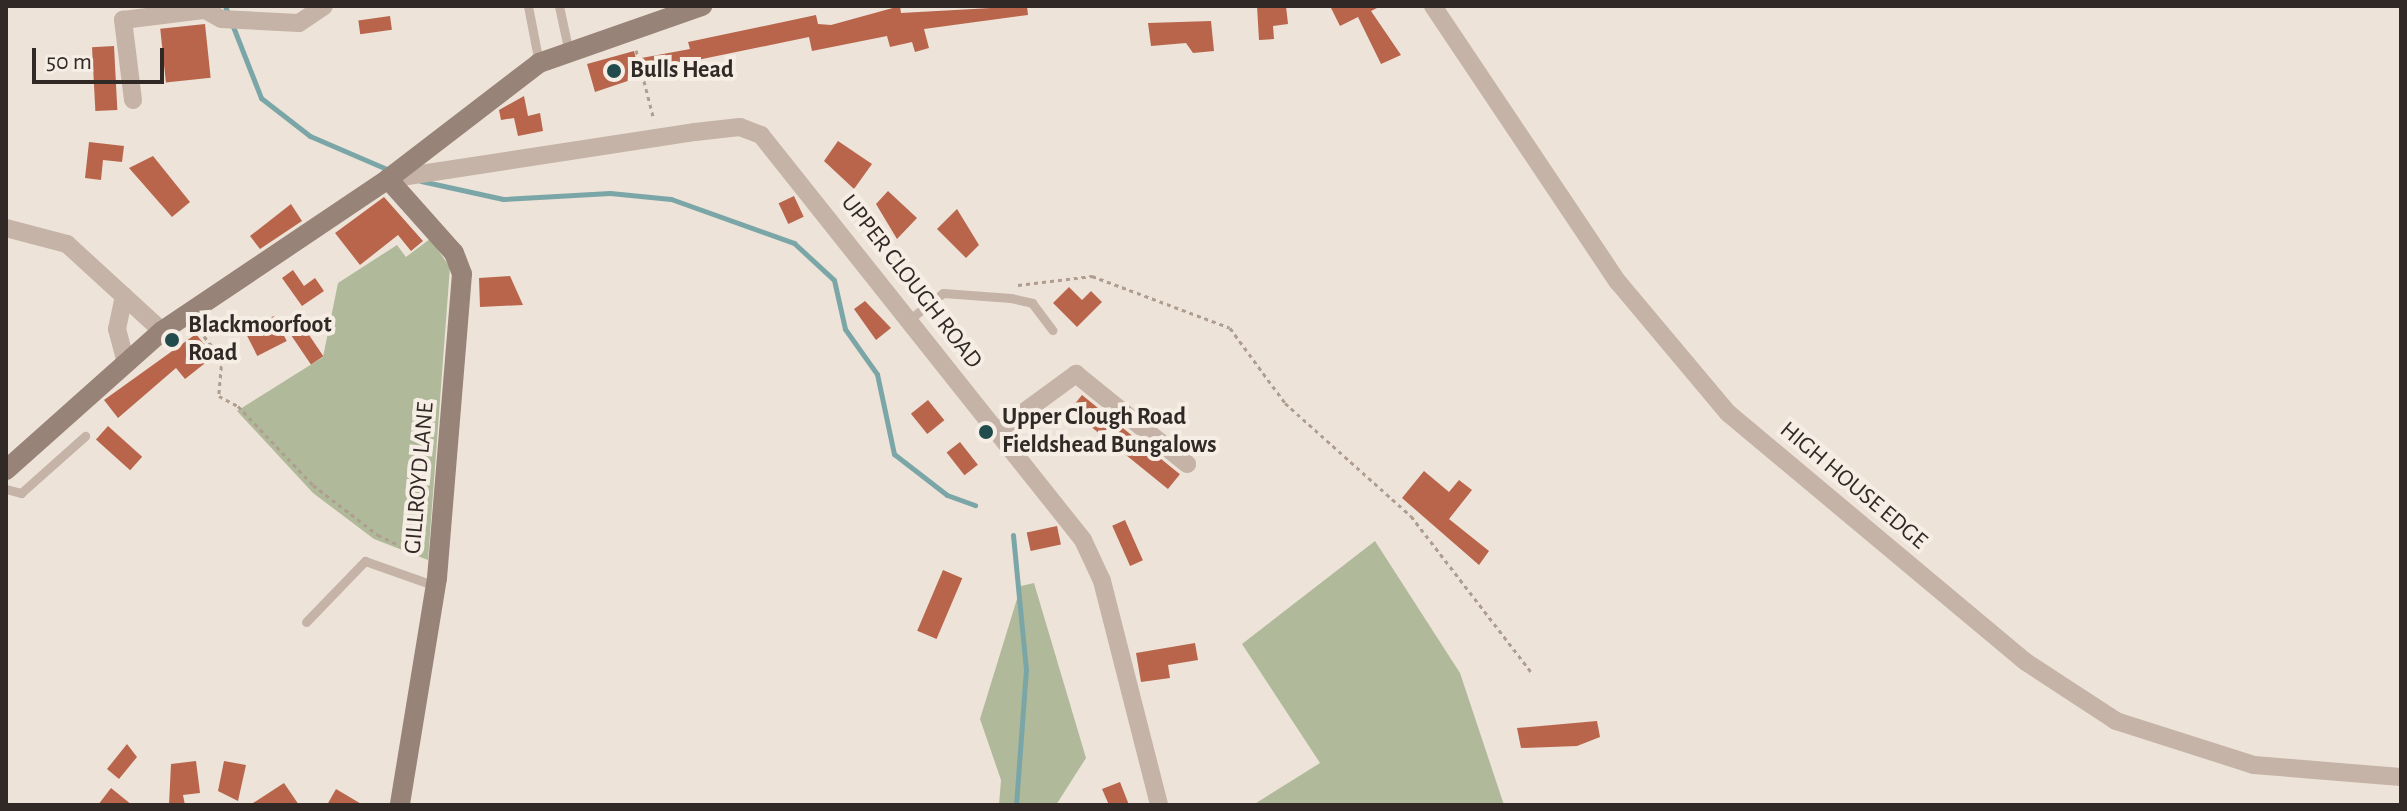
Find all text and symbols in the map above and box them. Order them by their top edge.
scale bar [36,32,168,82]
text: 50 m [46,50,92,74]
place label: Bulls Head [630,57,734,85]
marker: Bulls Head [605,62,623,80]
street label: UPPER CLOUGH ROAD [834,189,988,375]
place label: Blackmoorfoot Road [188,312,332,368]
marker: Blackmoorfoot Road [163,331,181,349]
street label: GILLROYD LANE [399,401,441,555]
place label: Upper Clough Road Fieldshead Bungalows [1002,404,1217,460]
street label: HIGH HOUSE EDGE [1774,416,1932,556]
marker: Upper Clough Road Fieldshead Bungalows [977,423,995,441]

